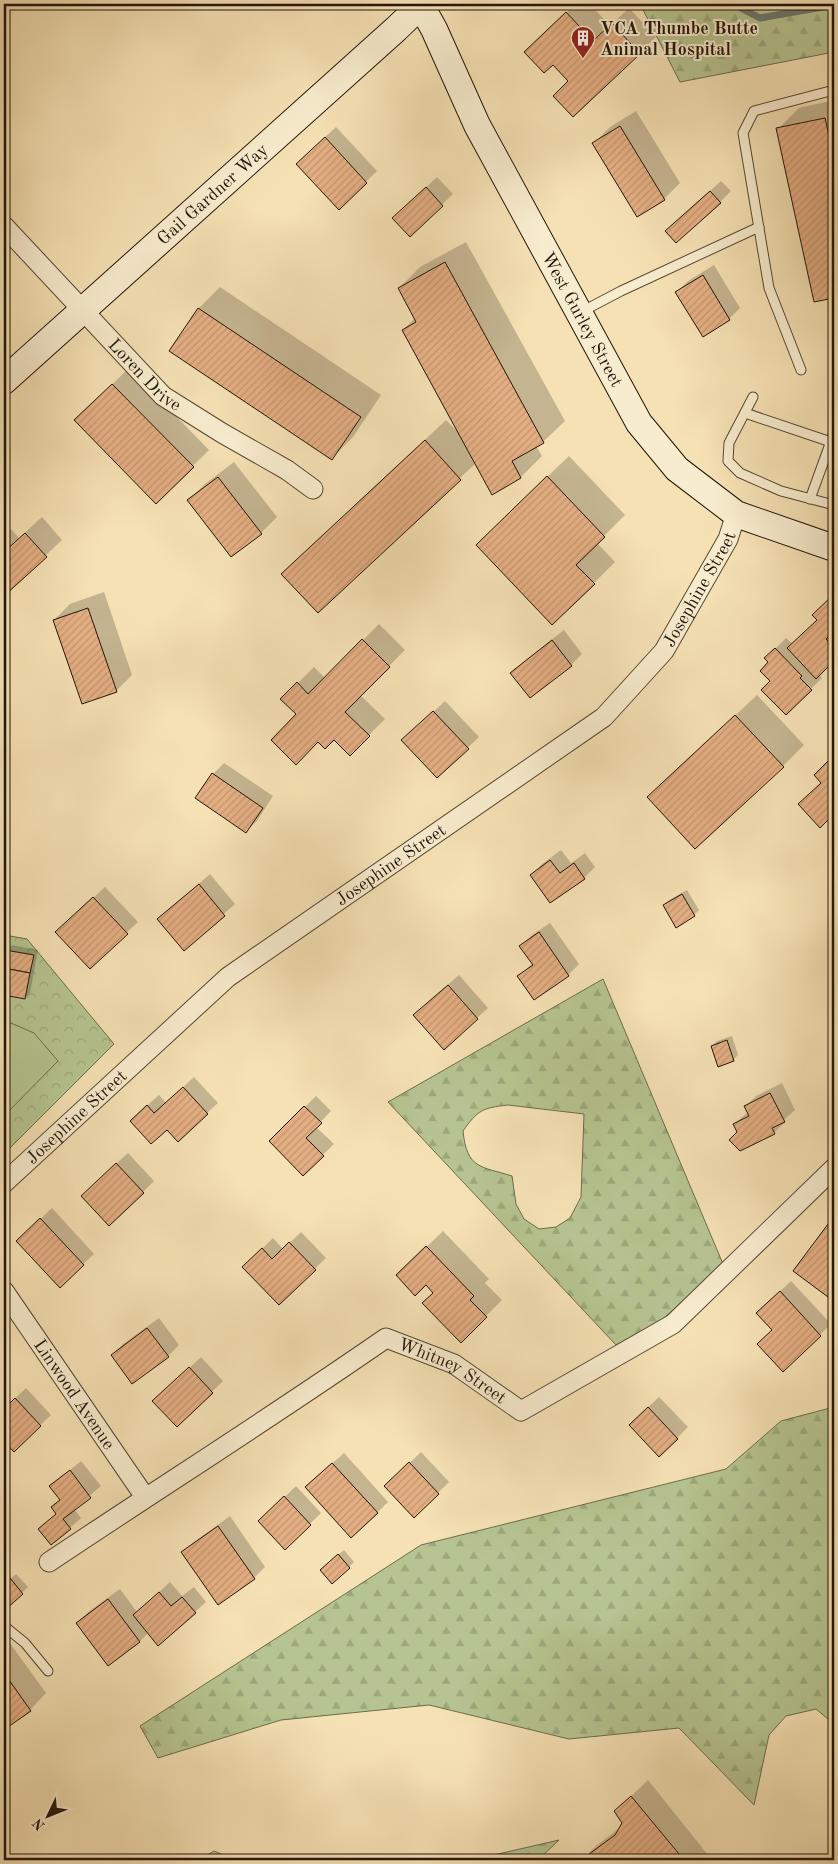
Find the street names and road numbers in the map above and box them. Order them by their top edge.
street label: Gail Gardner Way [154,140,272,249]
street label: West Gurley Street [538,249,626,390]
street label: Loren Drive [104,336,184,415]
street label: Josephine Street [660,530,740,650]
street label: Josephine Street [333,821,450,910]
street label: Josephine Street [23,1067,131,1168]
street label: Linwood Avenue [30,1336,118,1453]
street label: Whitney Street [396,1336,509,1408]

